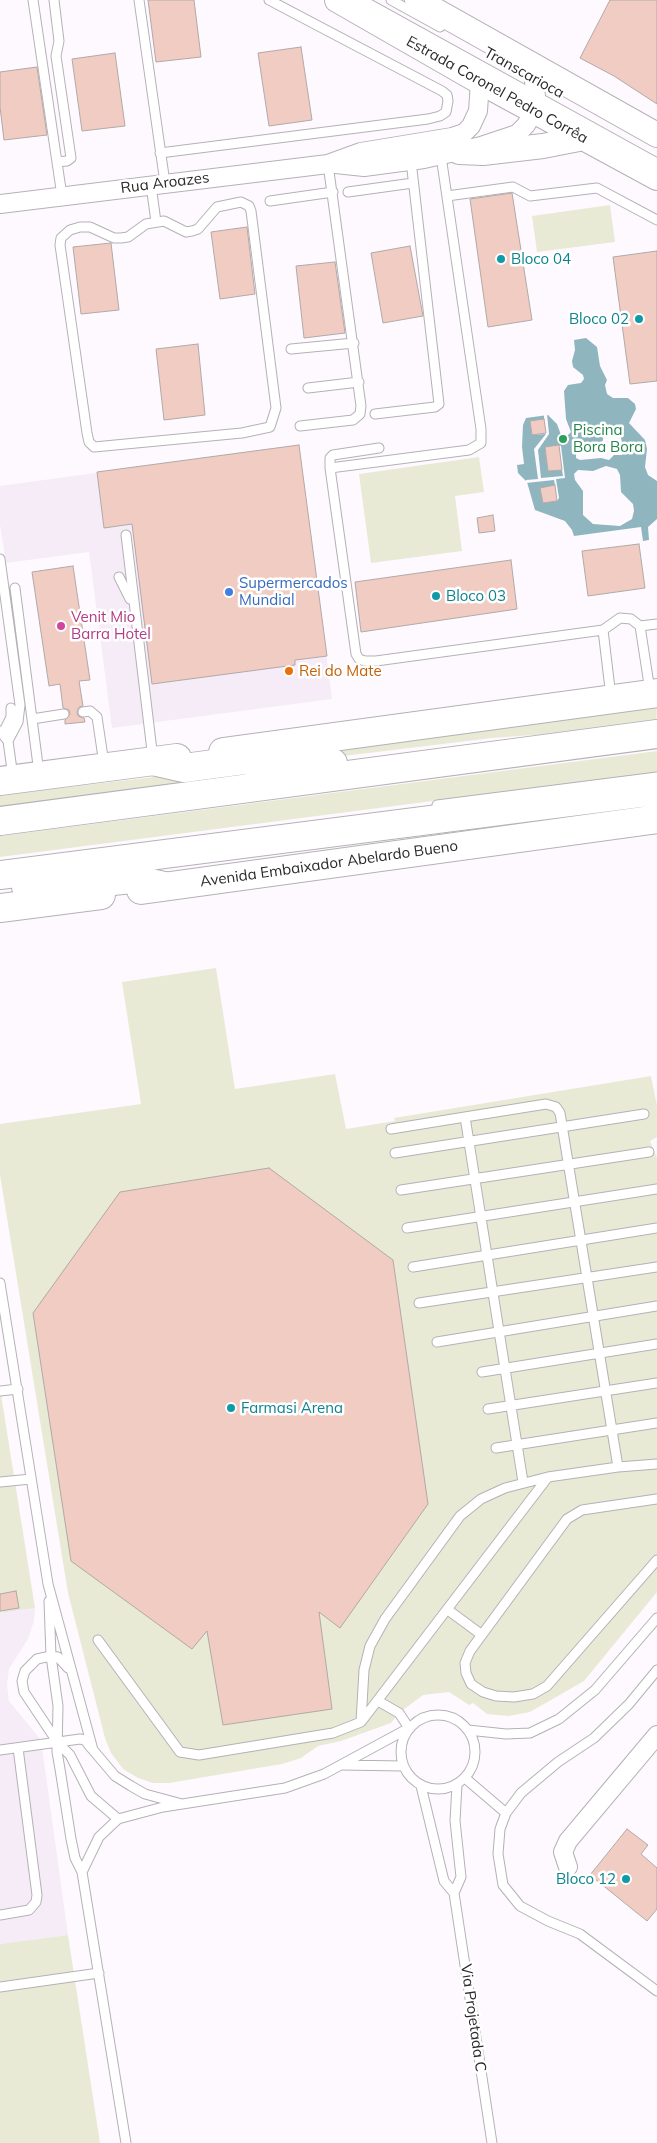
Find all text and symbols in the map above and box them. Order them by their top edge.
street label: Estrada Coronel Pedro Corrêa [403,32,591,148]
street label: Transcarioca [481,44,567,102]
street label: Rua Aroazes [120,169,210,197]
place label: Bloco 04 [511,250,571,268]
marker: Bloco 04 [495,253,507,265]
place label: Bloco 02 [569,310,629,328]
marker: Bloco 02 [633,313,645,325]
place label: Piscina Bora Bora [573,421,643,456]
marker: Piscina Bora Bora [557,433,569,445]
place label: Supermercados Mundial [239,574,348,609]
marker: Supermercados Mundial [223,586,235,598]
place label: Bloco 03 [446,587,506,605]
marker: Bloco 03 [430,590,442,602]
place label: Venit Mio Barra Hotel [71,608,151,643]
marker: Venit Mio Barra Hotel [55,620,67,632]
place label: Rei do Mate [299,662,382,680]
marker: Rei do Mate [283,665,295,677]
street label: Avenida Embaixador Abelardo Bueno [199,837,459,891]
place label: Farmasi Arena [241,1399,343,1417]
marker: Farmasi Arena [225,1402,237,1414]
place label: Bloco 12 [556,1870,616,1888]
marker: Bloco 12 [620,1873,632,1885]
street label: Via Projetada C [457,1963,489,2073]

